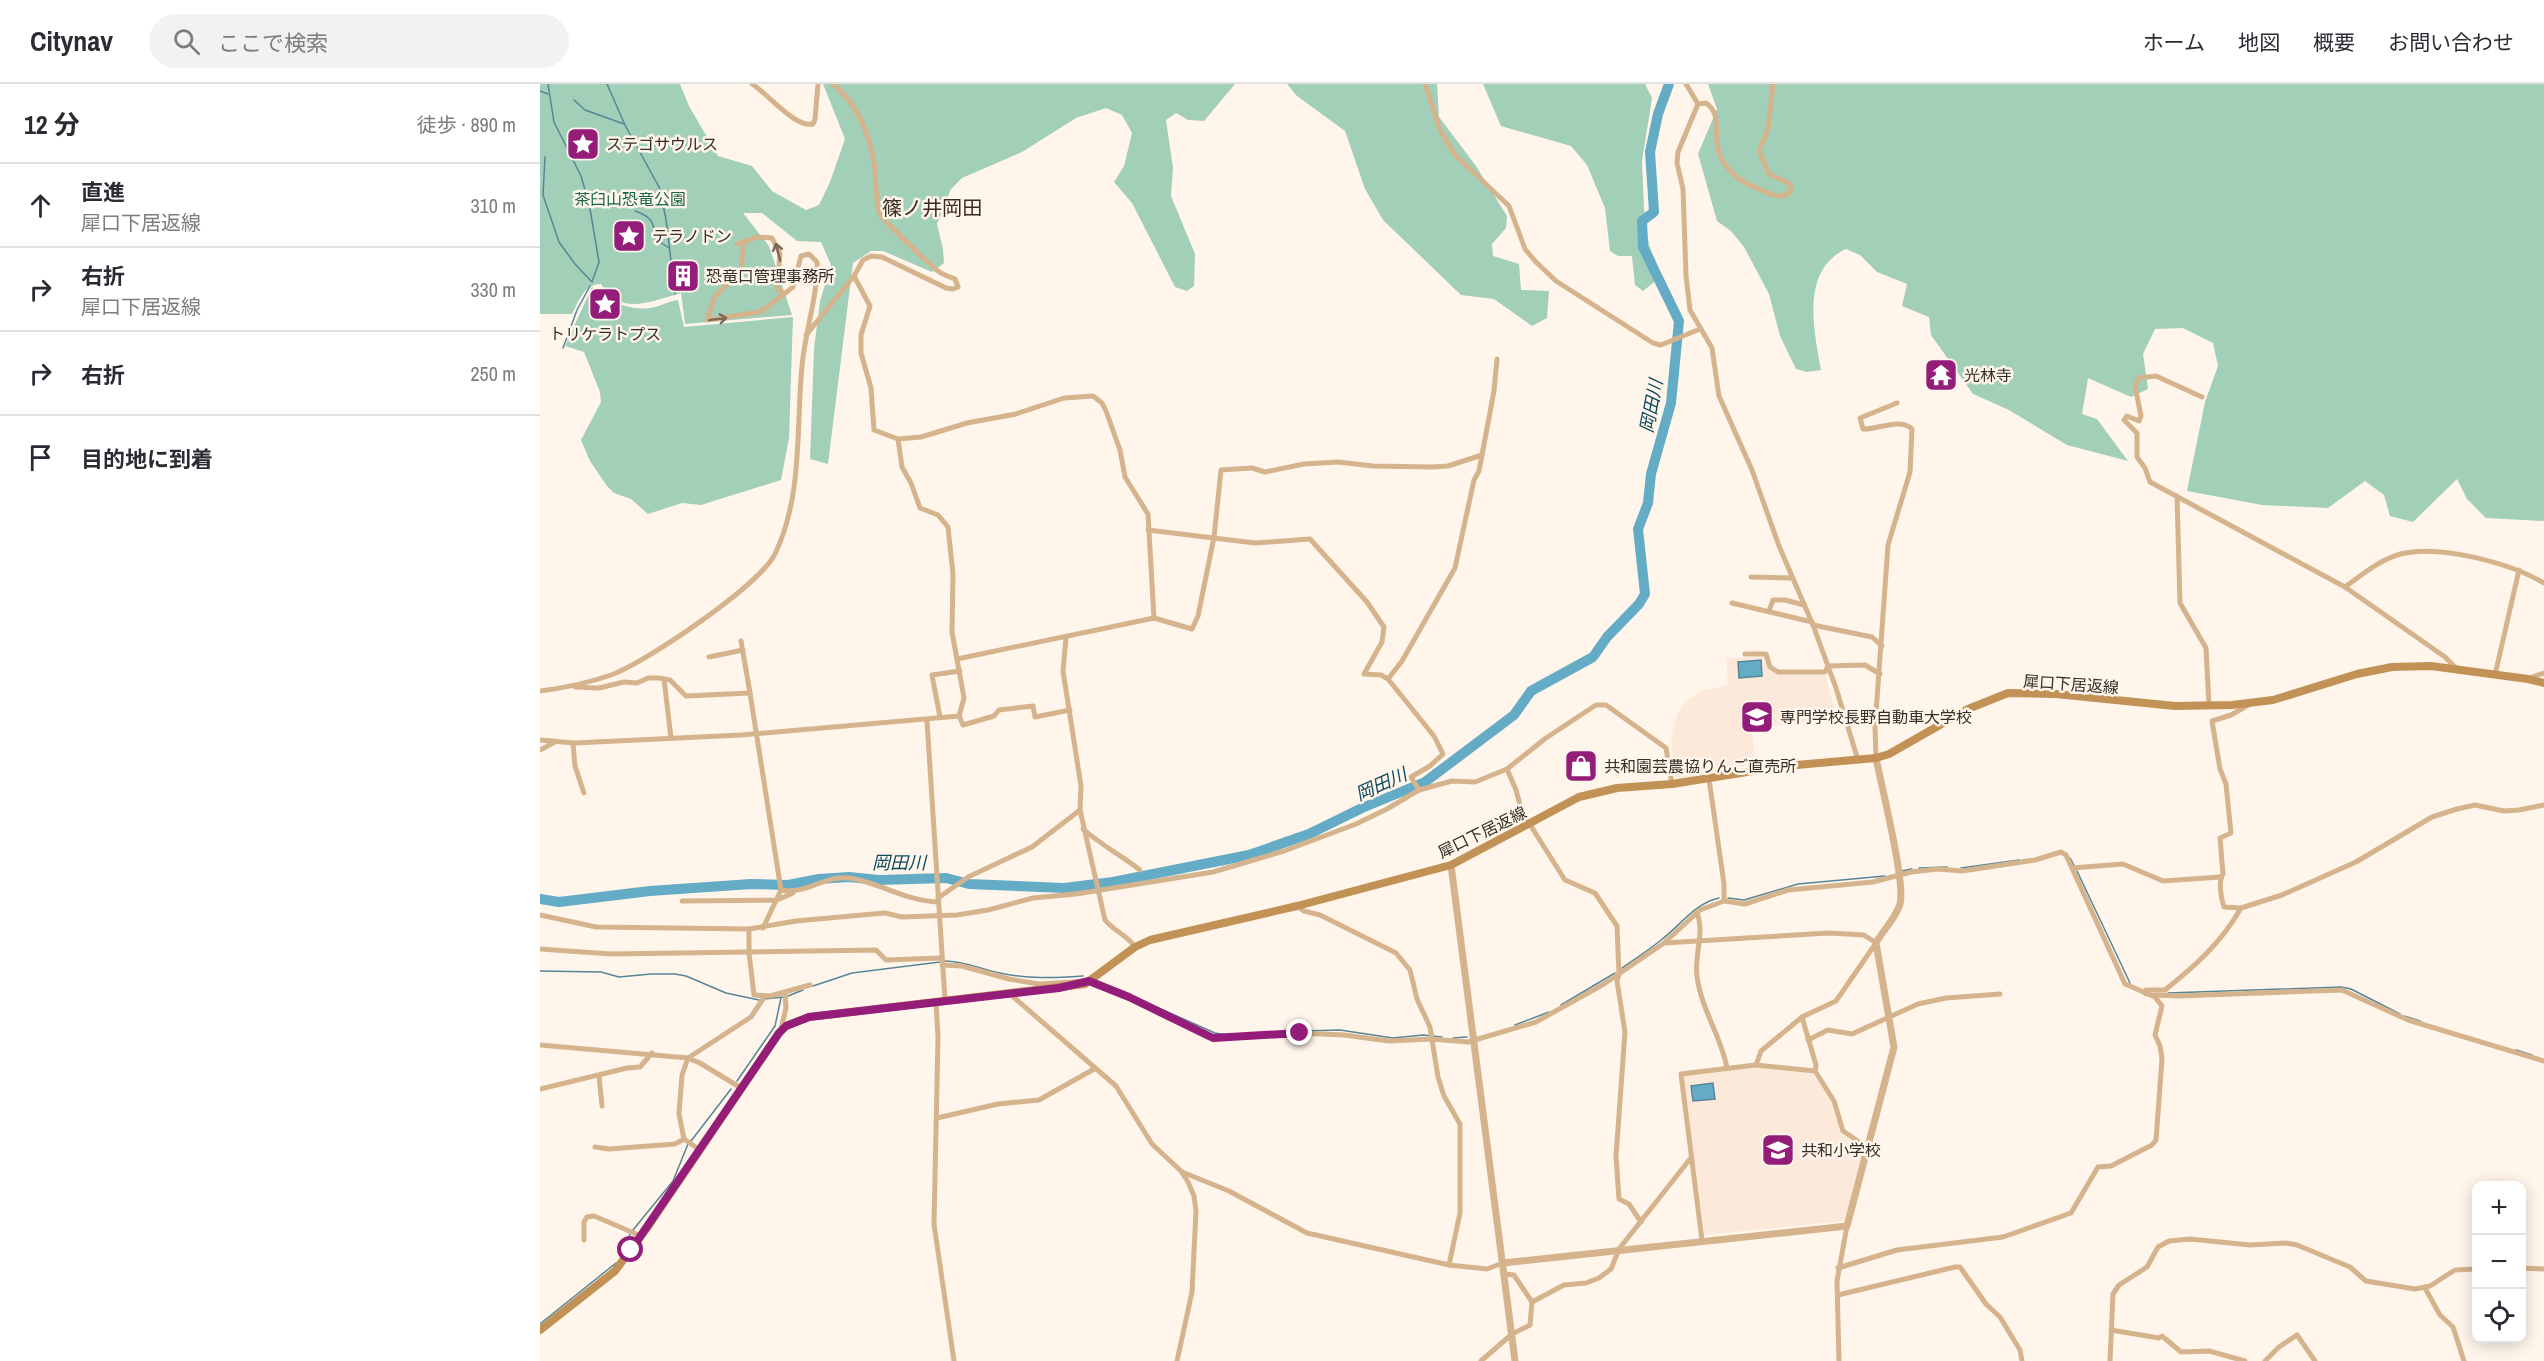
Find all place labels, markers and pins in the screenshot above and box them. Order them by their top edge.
place icon: ステゴサウルス [565,126,601,162]
place label: ステゴサウルス [606,133,718,155]
place icon: テラノドン [611,218,647,254]
place label: テラノドン [652,225,732,247]
building icon: 恐竜口管理事務所 [665,258,701,294]
place label: 恐竜口管理事務所 [706,265,834,287]
place icon: トリケラトプス [587,286,623,322]
place label: トリケラトプス [549,323,661,345]
temple icon: 光林寺 [1923,357,1959,393]
place label: 光林寺 [1964,364,2012,386]
school or university icon: 専門学校長野自動車大学校 [1739,699,1775,735]
place label: 専門学校長野自動車大学校 [1780,706,1972,728]
shop icon: 共和園芸農協りんご直売所 [1563,748,1599,784]
place label: 共和園芸農協りんご直売所 [1604,755,1796,777]
school or university icon: 共和小学校 [1760,1132,1796,1168]
place label: 共和小学校 [1801,1139,1881,1161]

